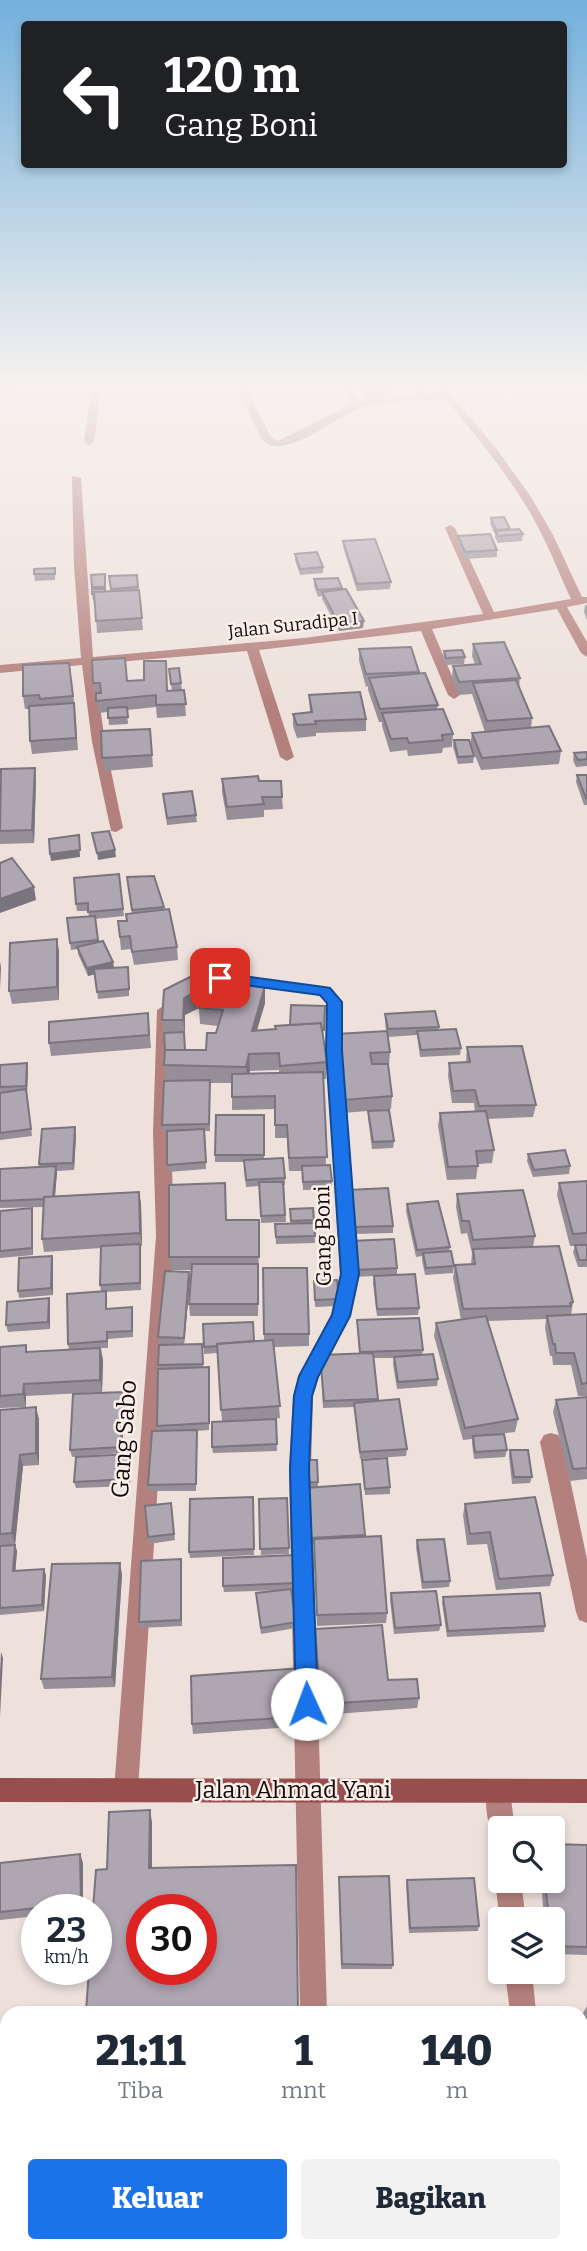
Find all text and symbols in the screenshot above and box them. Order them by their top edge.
text: 120 m [164,46,299,105]
icon: left [49,49,140,140]
text: Gang Boni [164,106,318,144]
street label: Jalan Suradipa I [226,607,359,643]
pin [190,948,250,1008]
icon: arrive [201,959,239,997]
street label: Gang Boni [309,1185,337,1287]
street label: Gang Sabo [106,1379,142,1499]
position arrow [270,1667,344,1741]
street label: Jalan Ahmad Yani [194,1776,391,1804]
map controls [488,1816,565,1984]
button: search [488,1816,565,1893]
speed limit sign: 30 [126,1894,217,1985]
button: layers [488,1907,565,1984]
text: 23 [47,1909,86,1951]
text: km/h [44,1946,89,1968]
text: 21:11 [95,2026,186,2076]
text: 1 [294,2026,313,2076]
text: 140 [421,2026,493,2076]
text: Tiba [118,2076,163,2104]
text: mnt [281,2076,326,2104]
text: m [446,2076,468,2104]
button: Keluar [28,2159,287,2239]
button: Bagikan [301,2159,560,2239]

